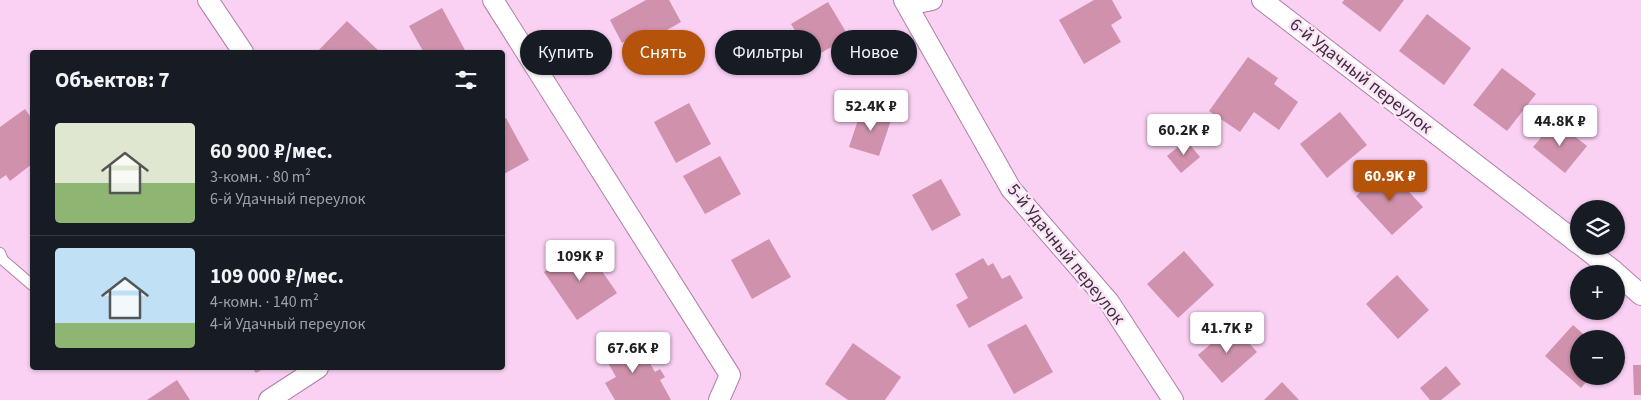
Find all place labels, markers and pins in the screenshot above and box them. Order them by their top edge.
pin: 52.4K ₽ [825,90,917,132]
pin: 44.8K ₽ [1514,104,1606,147]
pin: 60.2K ₽ [1138,114,1230,156]
pin: 60.9K ₽ [1344,160,1436,202]
pin: 109K ₽ [539,240,621,282]
pin: 41.7K ₽ [1181,312,1273,354]
pin: 67.6K ₽ [587,332,679,374]

